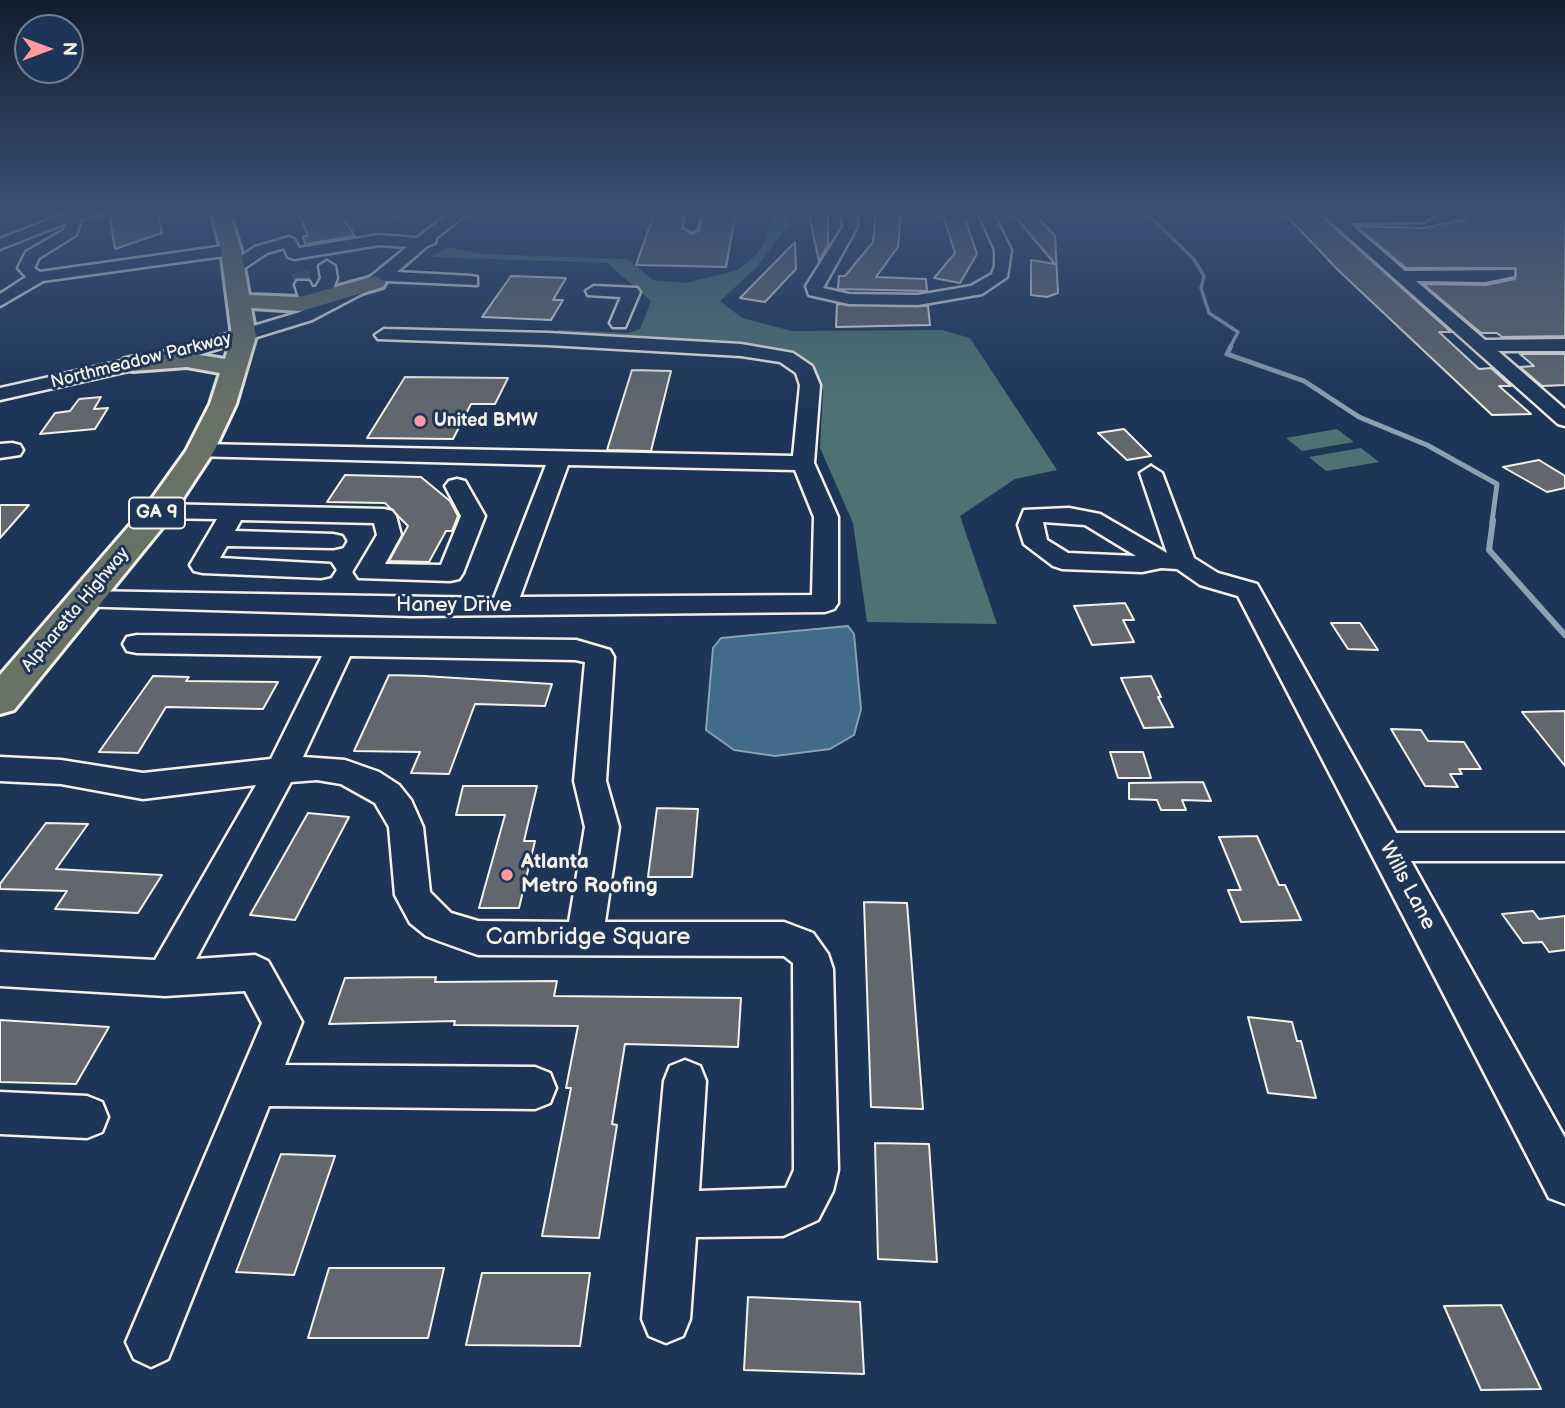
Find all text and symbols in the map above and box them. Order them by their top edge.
north arrow [14,14,84,84]
text: N [57,42,80,56]
street label: Northmeadow Parkway [48,328,234,394]
place label: United BMW [434,410,538,432]
marker: United BMW [412,413,428,429]
road number: GA 9 [129,498,185,528]
street label: Alpharetta Highway [18,543,134,677]
street label: Haney Drive [396,593,512,619]
street label: Wills Lane [1373,838,1441,934]
place label: Atlanta Metro Roofing [521,850,658,900]
marker: Atlanta Metro Roofing [499,867,515,883]
street label: Cambridge Square [486,924,690,952]

